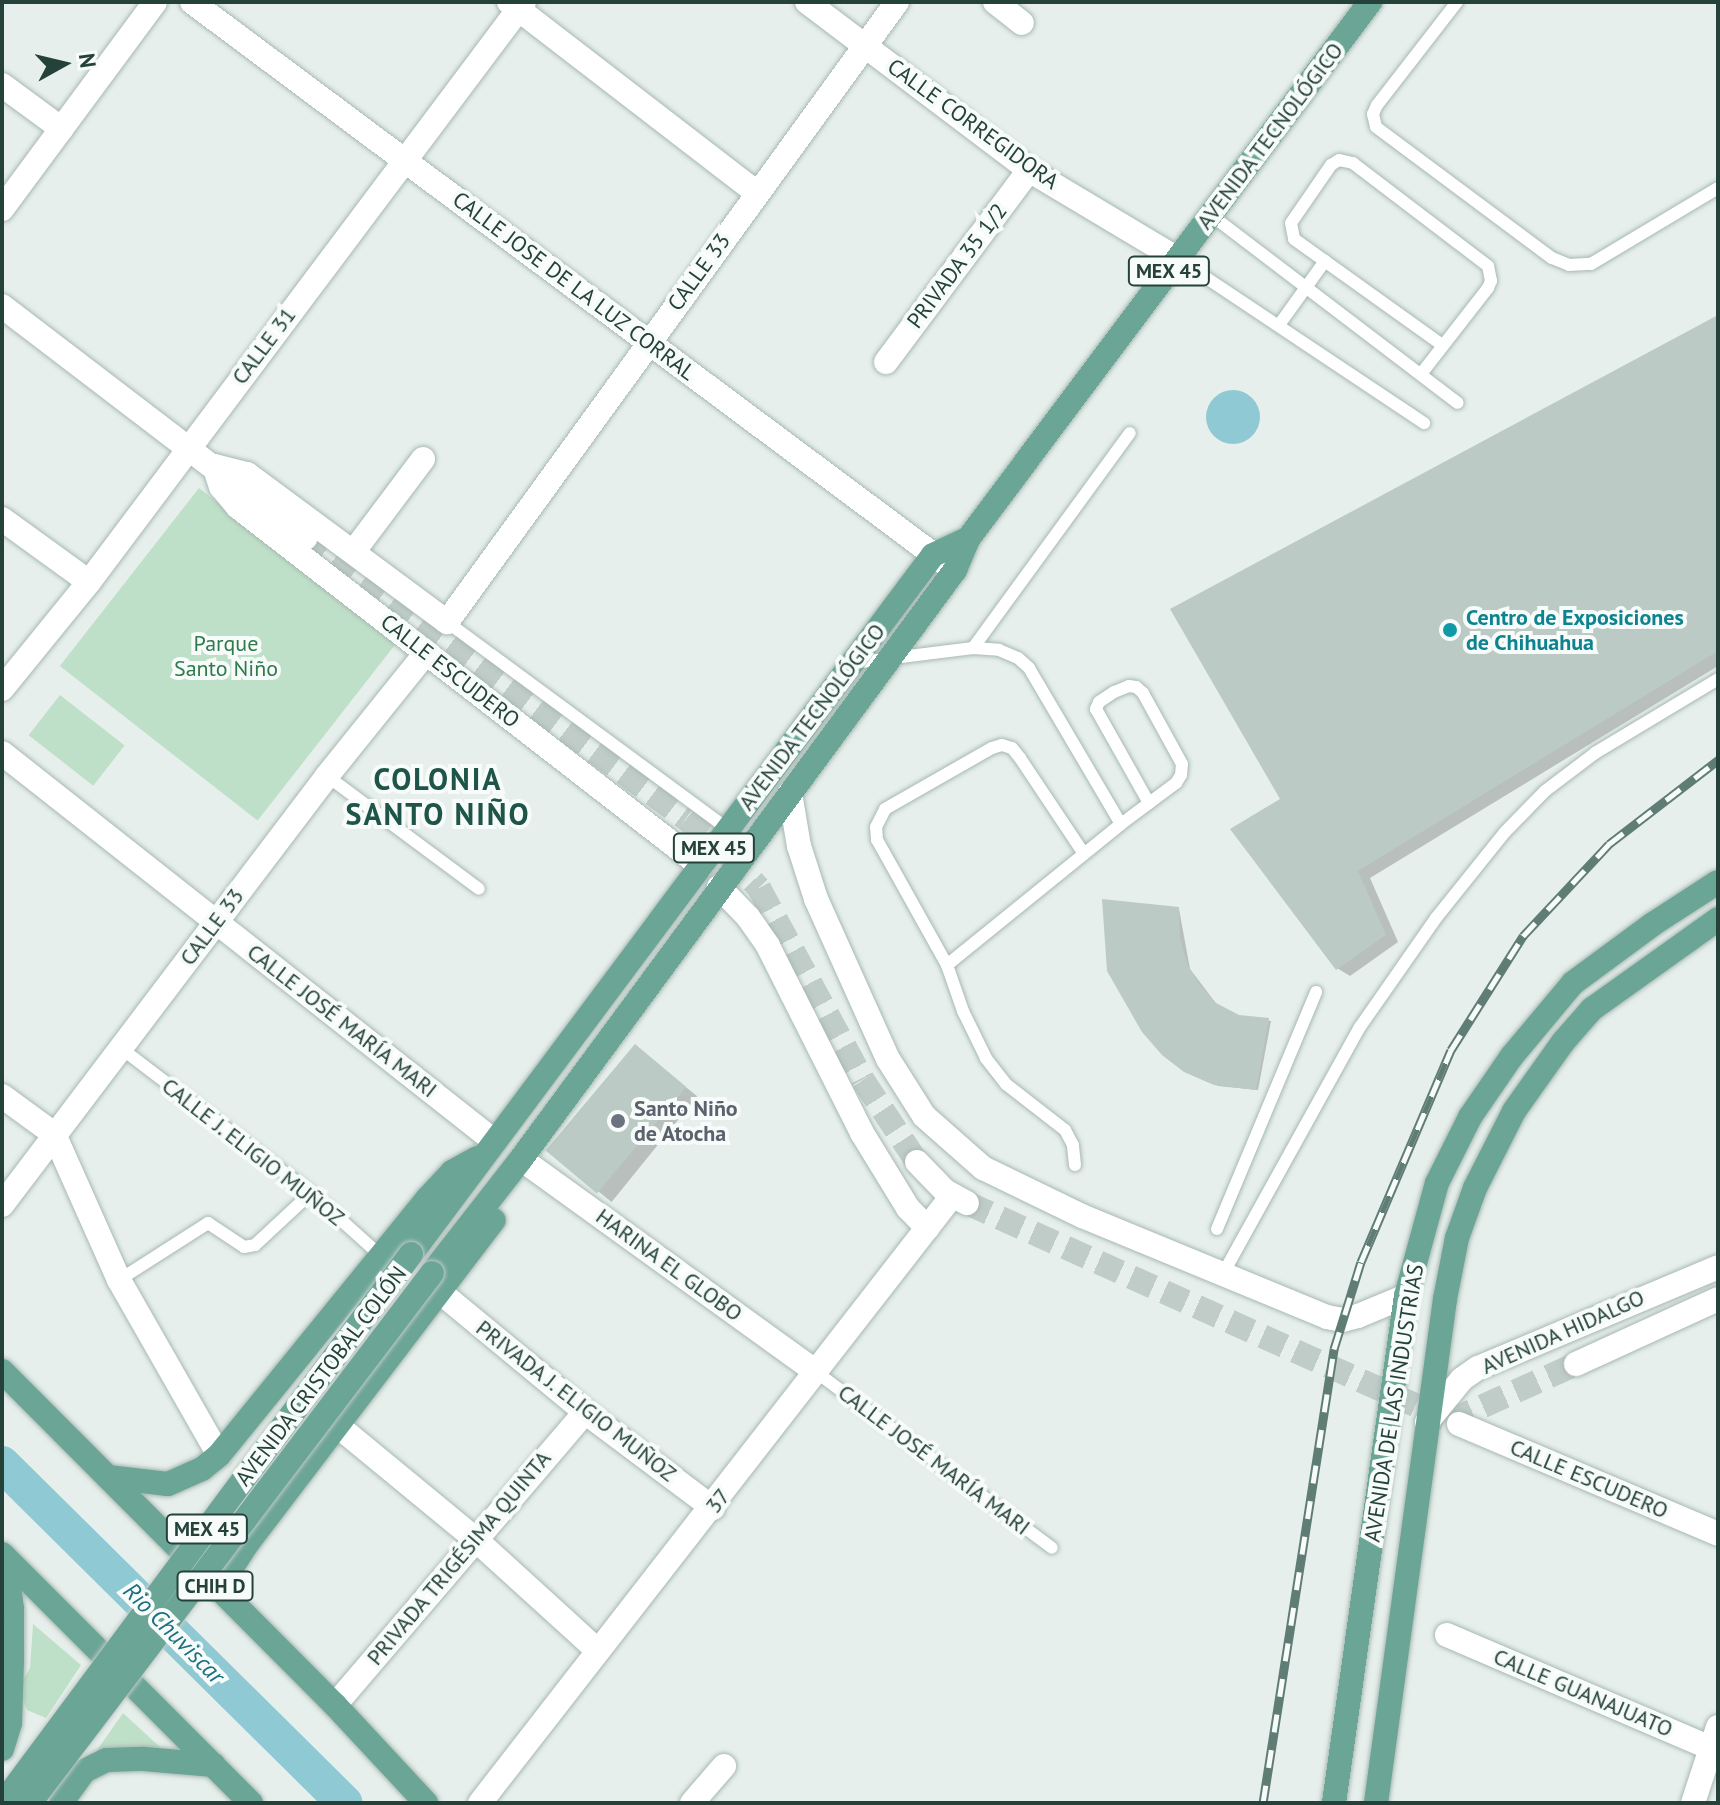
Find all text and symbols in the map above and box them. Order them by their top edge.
north arrow [24,24,104,104]
street label: AVENIDA TECNOLÓGICO [1191,37,1349,235]
text: N [73,52,103,70]
street label: CALLE CORREGIDORA [882,53,1064,195]
street label: CALLE JOSE DE LA LUZ CORRAL [447,186,701,386]
street label: PRIVADA 35 1/2 [901,198,1013,334]
street label: CALLE 33 [662,228,736,316]
road number: MEX 45 [1127,255,1211,287]
street label: CALLE 31 [227,302,301,390]
place label: Centro de Exposiciones de Chihuahua [1466,604,1684,656]
street label: CALLE ESCUDERO [375,609,525,733]
street label: AVENIDA TECNOLÓGICO [733,618,891,816]
marker: Centro de Exposiciones de Chihuahua [1441,621,1459,639]
park label: Parque Santo Niño [174,630,278,682]
district label: COLONIA SANTO NIÑO [345,761,531,832]
road number: MEX 45 [672,832,756,864]
street label: CALLE 33 [175,883,249,971]
street label: CALLE JOSÉ MARÍA MARI [242,938,442,1104]
street label: CALLE J. ELIGIO MUÑOZ [156,1072,350,1232]
place label: Santo Niño de Atocha [634,1095,738,1146]
marker: Santo Niño de Atocha [609,1112,627,1130]
street label: HARINA EL GLOBO [590,1203,748,1327]
street label: AVENIDA CRISTOBAL COLÓN [229,1260,413,1492]
street label: AVENIDA DE LAS INDUSTRIAS [1359,1262,1429,1544]
street label: AVENIDA HIDALGO [1477,1284,1649,1380]
street label: PRIVADA J. ELIGIO MUÑOZ [470,1314,682,1488]
street label: CALLE JOSÉ MARÍA MARI [832,1379,1036,1541]
street label: CALLE ESCUDERO [1506,1434,1672,1524]
street label: PRIVADA TRIGÉSIMA QUINTA [361,1445,557,1671]
street label: 37 [700,1483,736,1519]
road number: MEX 45 [165,1513,249,1545]
road number: CHIH D [175,1570,255,1602]
water label: Rio Chuviscar [117,1576,231,1690]
street label: CALLE GUANAJUATO [1490,1643,1676,1743]

